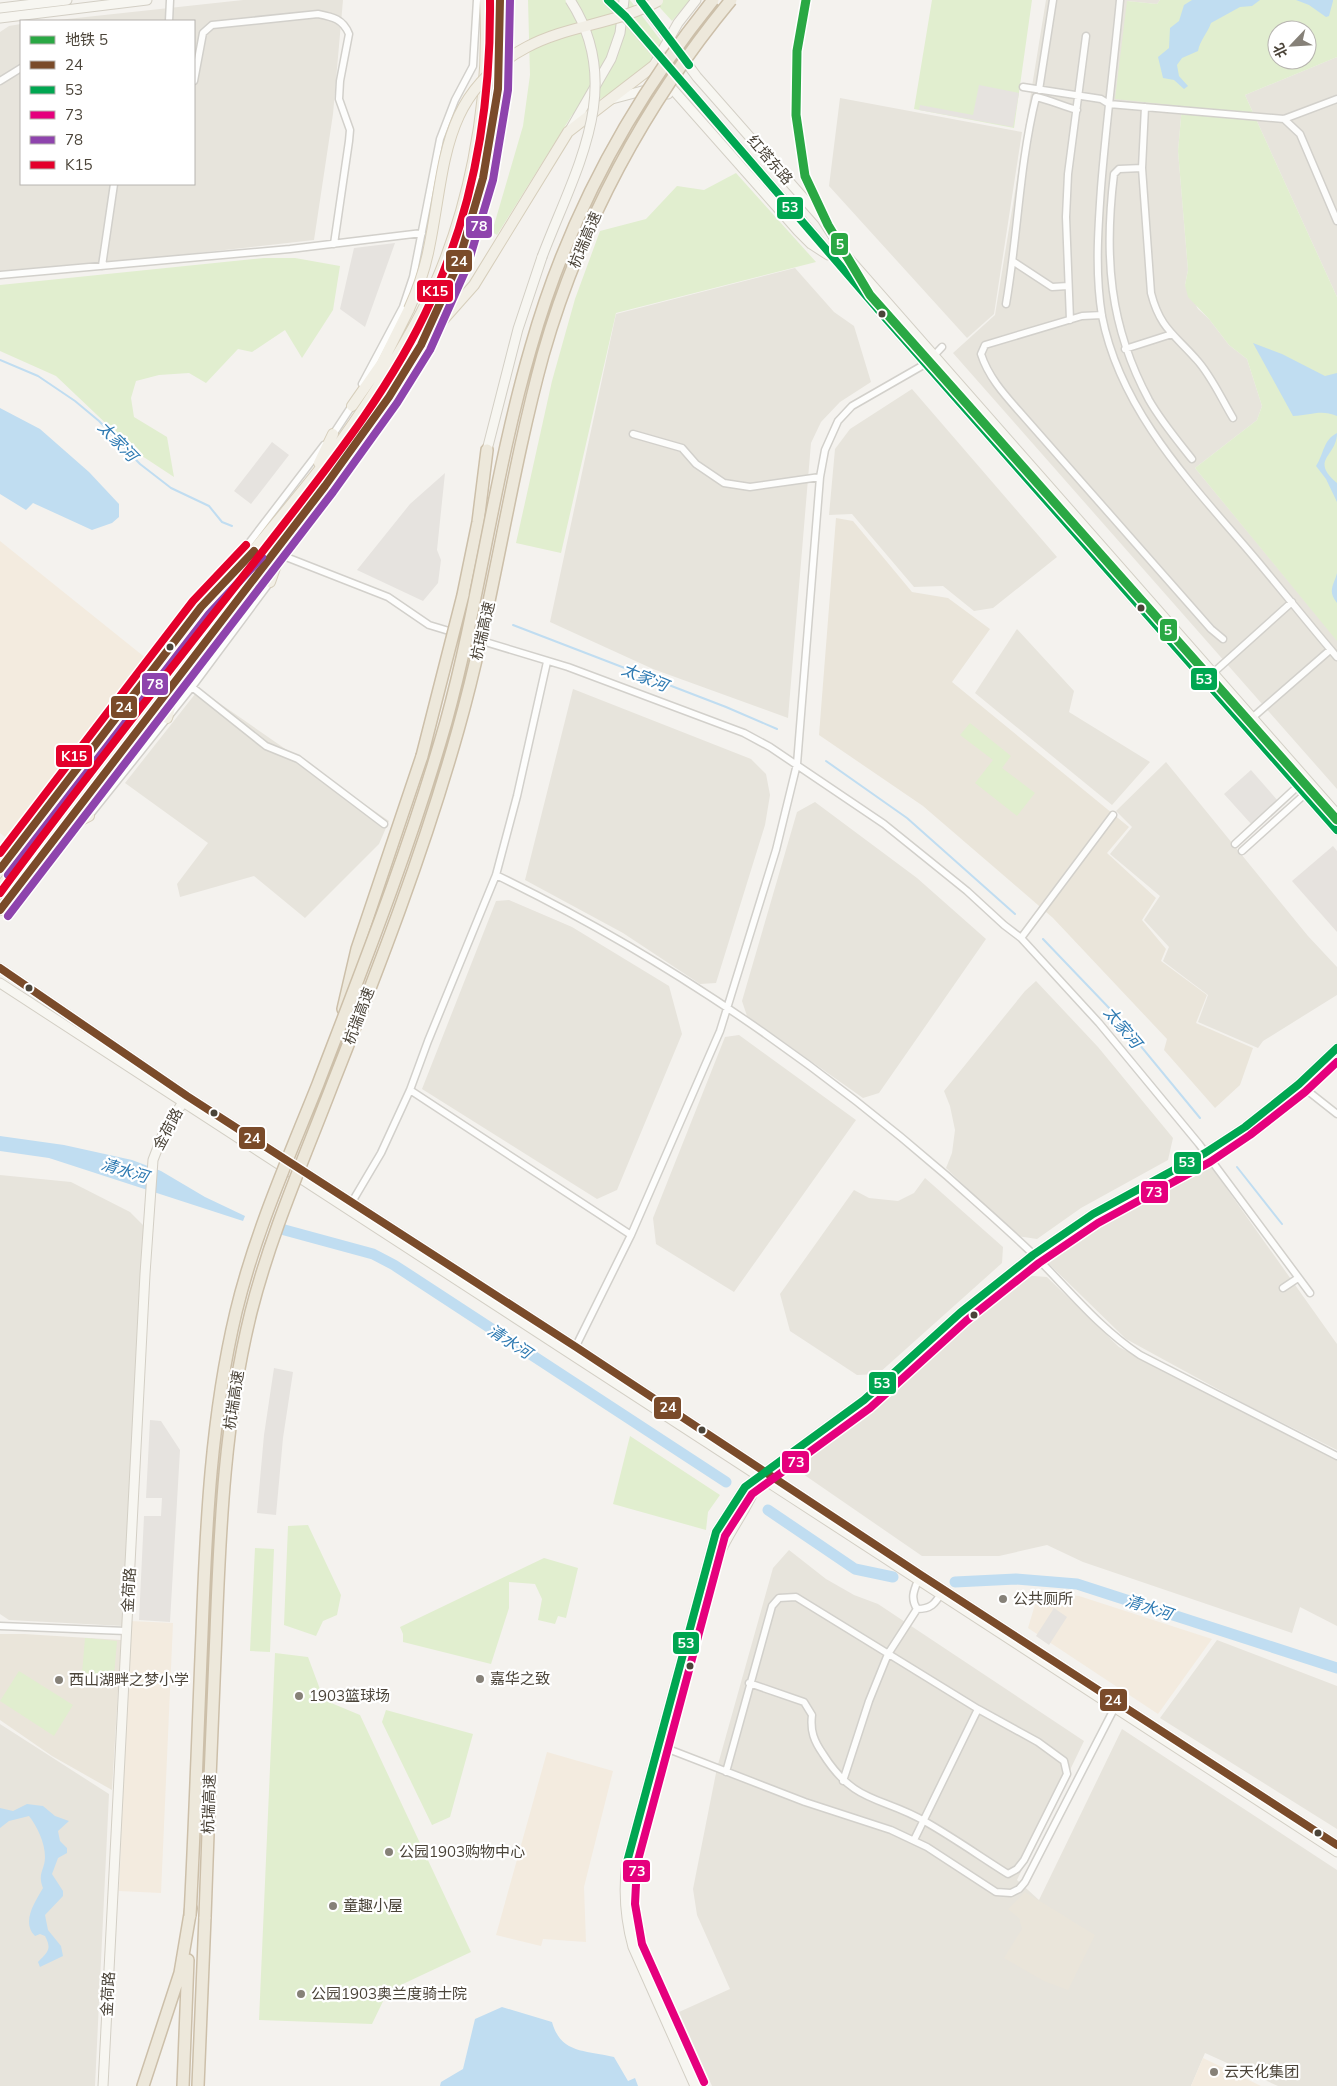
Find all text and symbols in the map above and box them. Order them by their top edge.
legend [20,20,195,185]
north arrow [1267,20,1317,70]
text: 地铁 5 [65,30,108,49]
text: 北 [1269,40,1291,61]
text: 24 [65,55,83,74]
text: 53 [65,80,83,99]
text: 73 [65,105,83,124]
text: 78 [65,130,83,149]
street label: 红塔东路 [744,131,797,189]
text: K15 [65,155,93,174]
line badge: 53 [776,196,804,220]
text: 53 [782,198,798,216]
street label: 杭瑞高速 [564,208,605,271]
line badge: 78 [465,215,493,239]
text: 78 [471,217,487,235]
line badge: 5 [830,232,849,256]
text: 5 [836,235,844,253]
line badge: 24 [445,249,473,273]
text: 24 [451,252,468,270]
line badge: K15 [416,279,454,303]
text: K15 [422,282,448,300]
unlabelled marker [877,309,887,319]
water label: 太家河 [94,417,144,467]
street label: 杭瑞高速 [467,600,499,662]
unlabelled marker [1136,603,1146,613]
line badge: 5 [1159,618,1178,642]
text: 5 [1164,621,1172,639]
unlabelled marker [165,642,175,652]
water label: 太家河 [619,659,674,696]
line badge: 53 [1190,667,1218,691]
text: 53 [1196,670,1212,688]
line badge: 78 [141,672,169,696]
text: 78 [147,675,163,693]
line badge: 24 [110,695,138,719]
text: 24 [116,698,133,716]
line badge: K15 [55,744,93,768]
text: K15 [61,747,87,765]
unlabelled marker [24,983,34,993]
street label: 杭瑞高速 [339,984,378,1047]
water label: 太家河 [1100,1002,1148,1054]
street label: 金荷路 [149,1104,187,1153]
unlabelled marker [209,1108,219,1118]
line badge: 24 [238,1126,266,1150]
text: 24 [244,1129,261,1147]
line badge: 53 [1173,1151,1202,1175]
water label: 清水河 [99,1153,154,1187]
text: 53 [1179,1153,1195,1171]
line badge: 73 [1140,1180,1169,1204]
text: 73 [1146,1183,1162,1201]
unlabelled marker [969,1310,979,1320]
water label: 清水河 [484,1320,538,1364]
street label: 杭瑞高速 [219,1369,248,1431]
line badge: 53 [868,1371,897,1395]
text: 53 [874,1374,890,1392]
line badge: 24 [653,1396,682,1420]
text: 24 [660,1398,677,1416]
unlabelled marker [697,1425,707,1435]
line badge: 73 [781,1450,810,1474]
text: 73 [788,1453,804,1471]
street label: 金荷路 [118,1567,139,1613]
place label: 公共厕所 [1013,1589,1073,1608]
water label: 清水河 [1123,1590,1178,1625]
marker: 公共厕所 [997,1593,1009,1605]
line badge: 53 [672,1631,700,1655]
text: 53 [678,1634,694,1652]
unlabelled marker [685,1661,695,1671]
place label: 嘉华之致 [490,1669,550,1688]
place label: 西山湖畔之梦小学 [69,1670,189,1689]
marker: 嘉华之致 [474,1673,486,1685]
marker: 西山湖畔之梦小学 [53,1674,65,1686]
place label: 1903篮球场 [309,1686,390,1705]
line badge: 24 [1099,1688,1128,1712]
marker: 1903篮球场 [293,1690,305,1702]
text: 24 [1105,1691,1122,1709]
street label: 杭瑞高速 [198,1774,219,1834]
unlabelled marker [1313,1828,1323,1838]
place label: 公园1903购物中心 [399,1842,525,1861]
marker: 公园1903购物中心 [383,1846,395,1858]
line badge: 73 [622,1859,651,1883]
text: 73 [629,1862,645,1880]
place label: 童趣小屋 [343,1896,403,1915]
marker: 童趣小屋 [327,1900,339,1912]
street label: 金荷路 [97,1971,118,2017]
place label: 公园1903奥兰度骑士院 [311,1984,467,2003]
marker: 公园1903奥兰度骑士院 [295,1988,307,2000]
place label: 云天化集团 [1224,2062,1299,2081]
marker: 云天化集团 [1208,2066,1220,2078]

